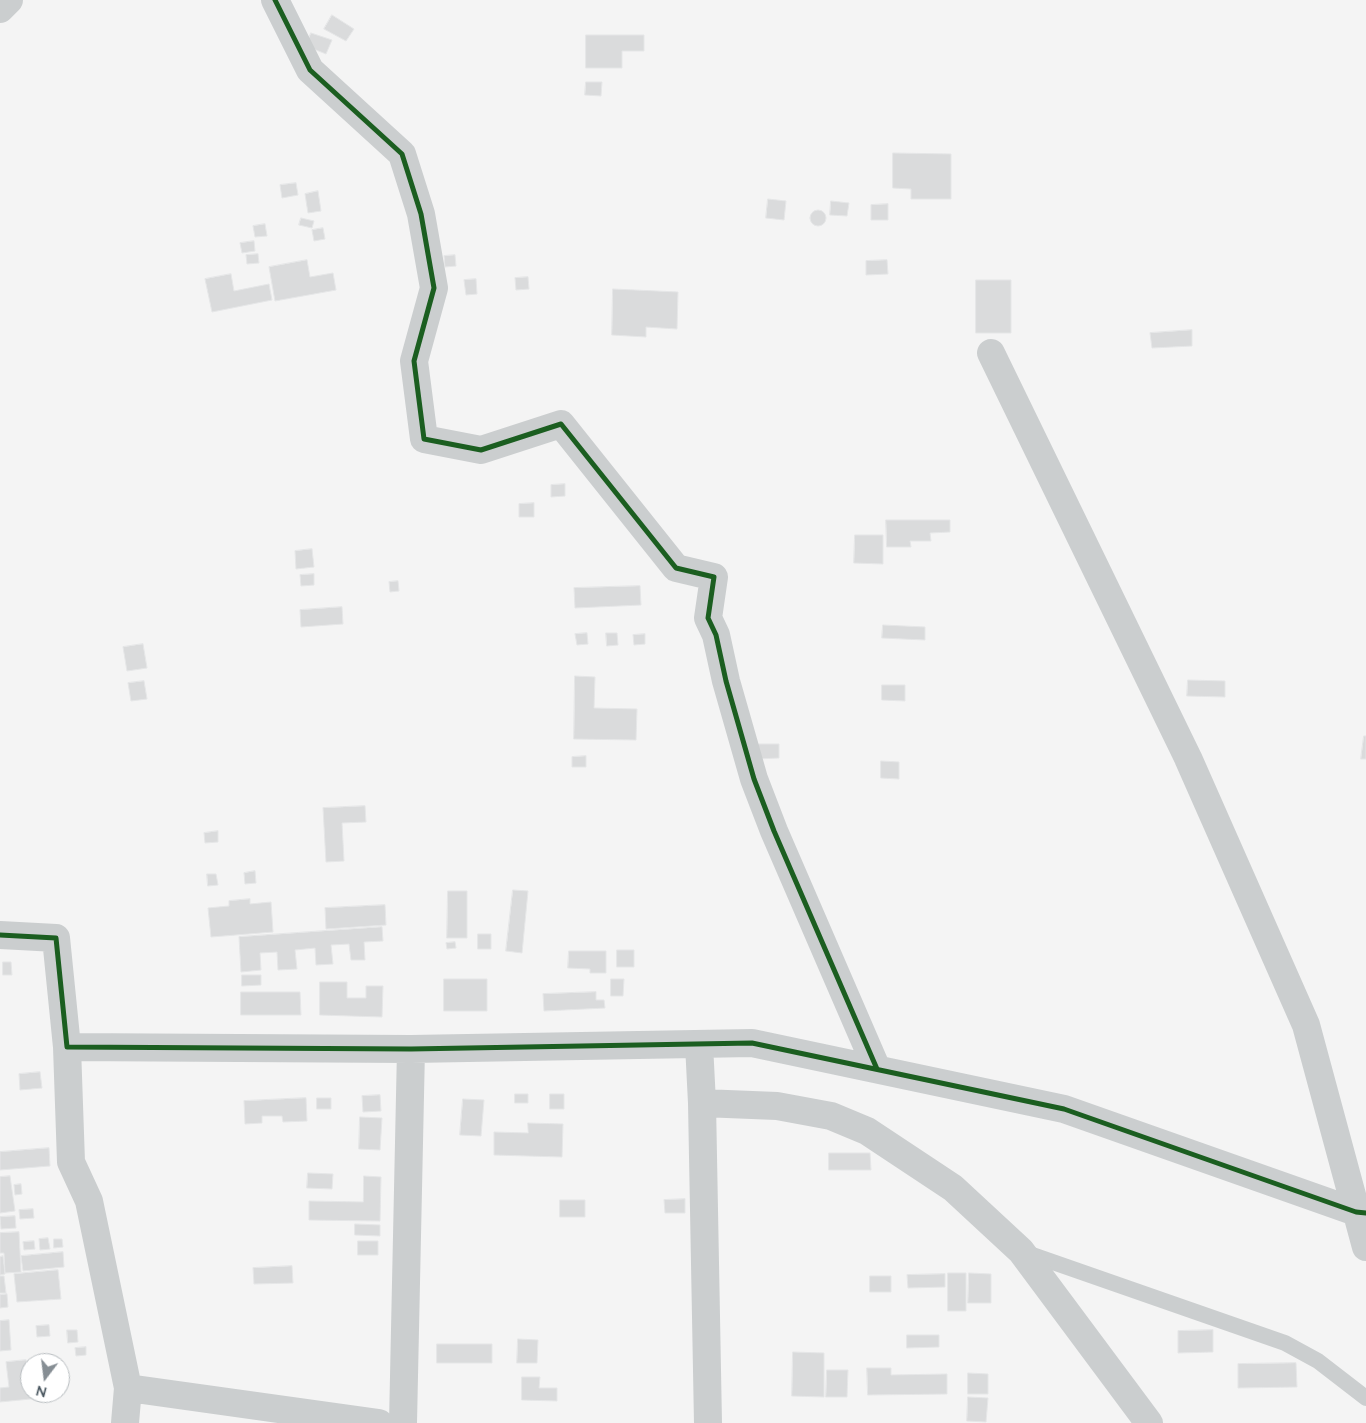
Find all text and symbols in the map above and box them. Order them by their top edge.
north arrow [20,1353,70,1403]
text: N [34,1381,49,1402]

